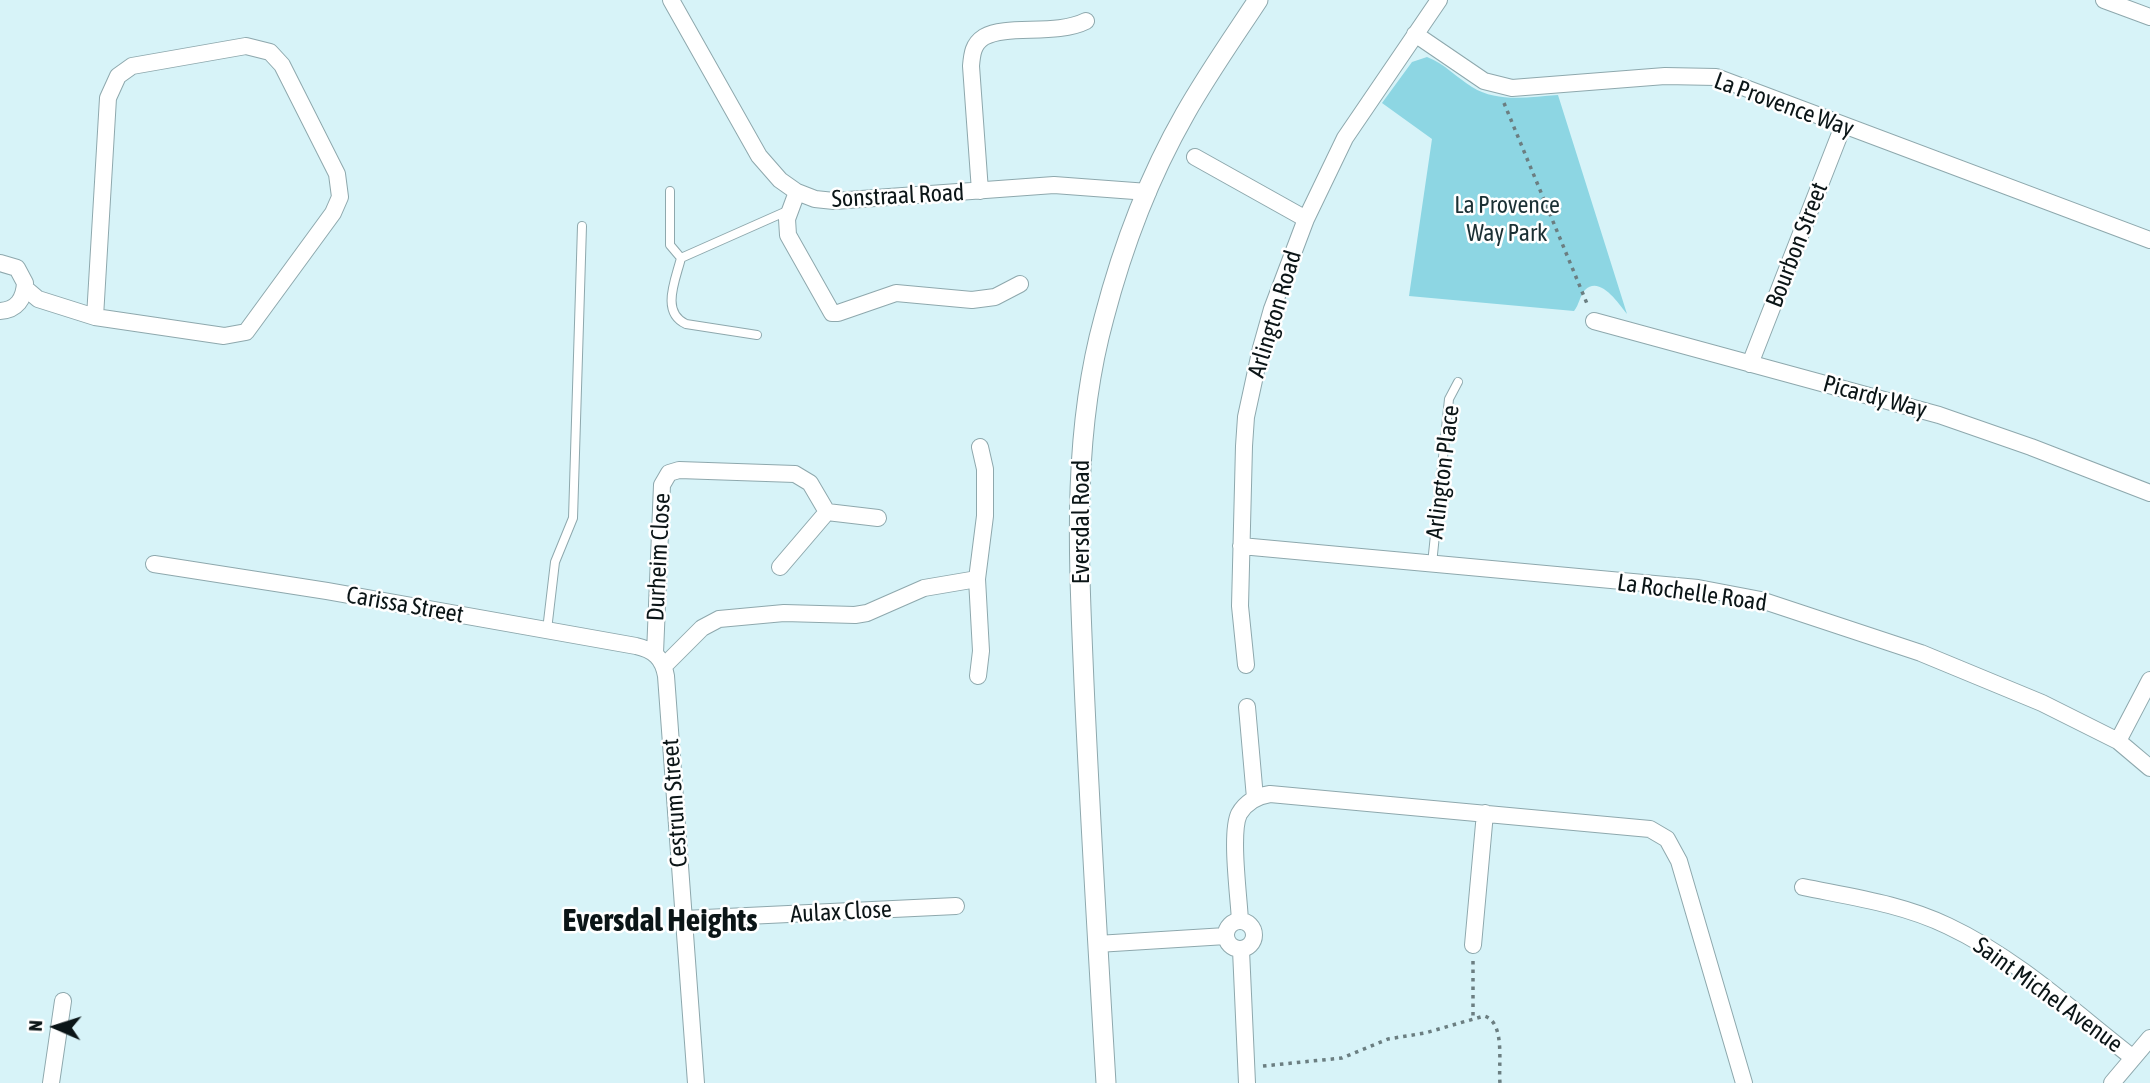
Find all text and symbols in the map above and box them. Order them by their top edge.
street label: La Provence Way [1710,66,1858,144]
street label: Sonstraal Road [831,178,965,214]
street label: Bourbon Street [1760,178,1834,312]
park label: La Provence Way Park [1454,191,1560,247]
street label: Arlington Road [1242,247,1308,381]
street label: Picardy Way [1820,369,1930,425]
street label: Arlington Place [1421,403,1465,541]
street label: Eversdal Road [1067,460,1095,584]
street label: Durheim Close [641,492,677,622]
street label: La Rochelle Road [1615,568,1769,618]
street label: Carissa Street [344,581,466,629]
street label: Cestrum Street [656,738,694,868]
street label: Aulax Close [790,895,892,929]
district label: Eversdal Heights [563,902,757,940]
street label: Saint Michel Avenue [1968,931,2128,1059]
north arrow [21,992,91,1062]
text: N [24,1020,46,1032]

